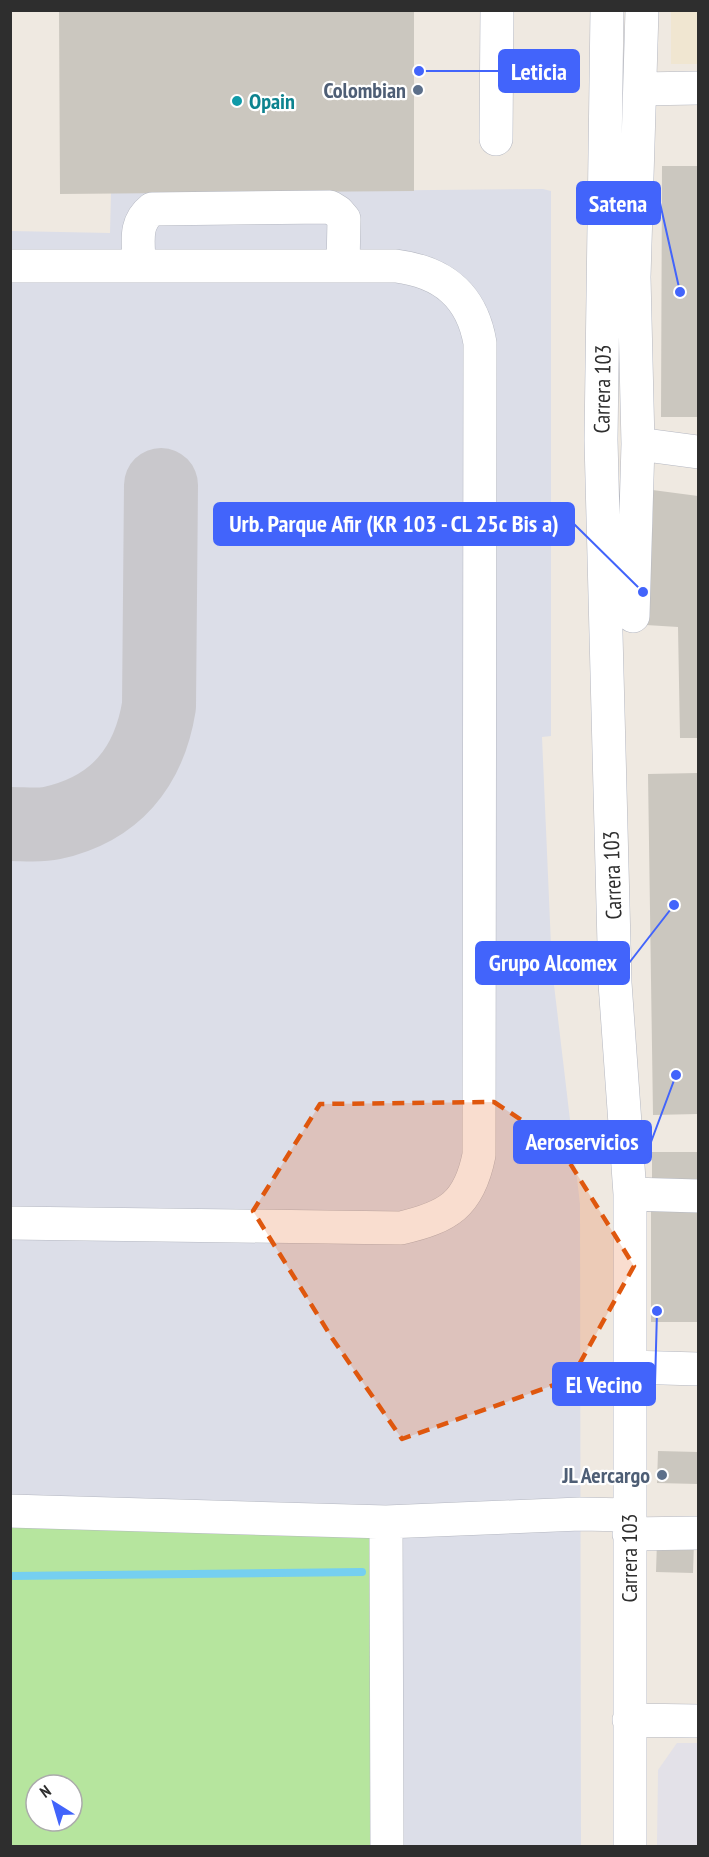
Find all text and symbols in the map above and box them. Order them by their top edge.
callout: Leticia [499,50,579,92]
text: Leticia [511,56,567,87]
place label: Colombian [323,76,406,104]
marker: Colombian [411,83,425,97]
place label: Opain [249,87,295,115]
marker: Opain [230,94,244,108]
callout: Satena [577,182,660,224]
text: Satena [589,188,647,219]
street label: Carrera 103 [587,344,617,434]
callout: Urb. Parque Afir (KR 103 - CL 25c Bis a) [214,503,574,545]
text: Urb. Parque Afir (KR 103 - CL 25c Bis a) [229,508,559,539]
street label: Carrera 103 [596,830,628,920]
callout: Grupo Alcomex [476,942,629,984]
text: Grupo Alcomex [489,947,618,978]
callout: Aeroservicios [514,1121,651,1163]
text: Aeroservicios [524,1126,639,1157]
callout: El Vecino [553,1363,655,1405]
text: El Vecino [566,1369,643,1400]
place label: JL Aercargo [561,1461,650,1489]
marker: JL Aercargo [655,1468,669,1482]
street label: Carrera 103 [615,1514,643,1602]
north arrow [24,1773,84,1833]
text: N [36,1780,54,1802]

